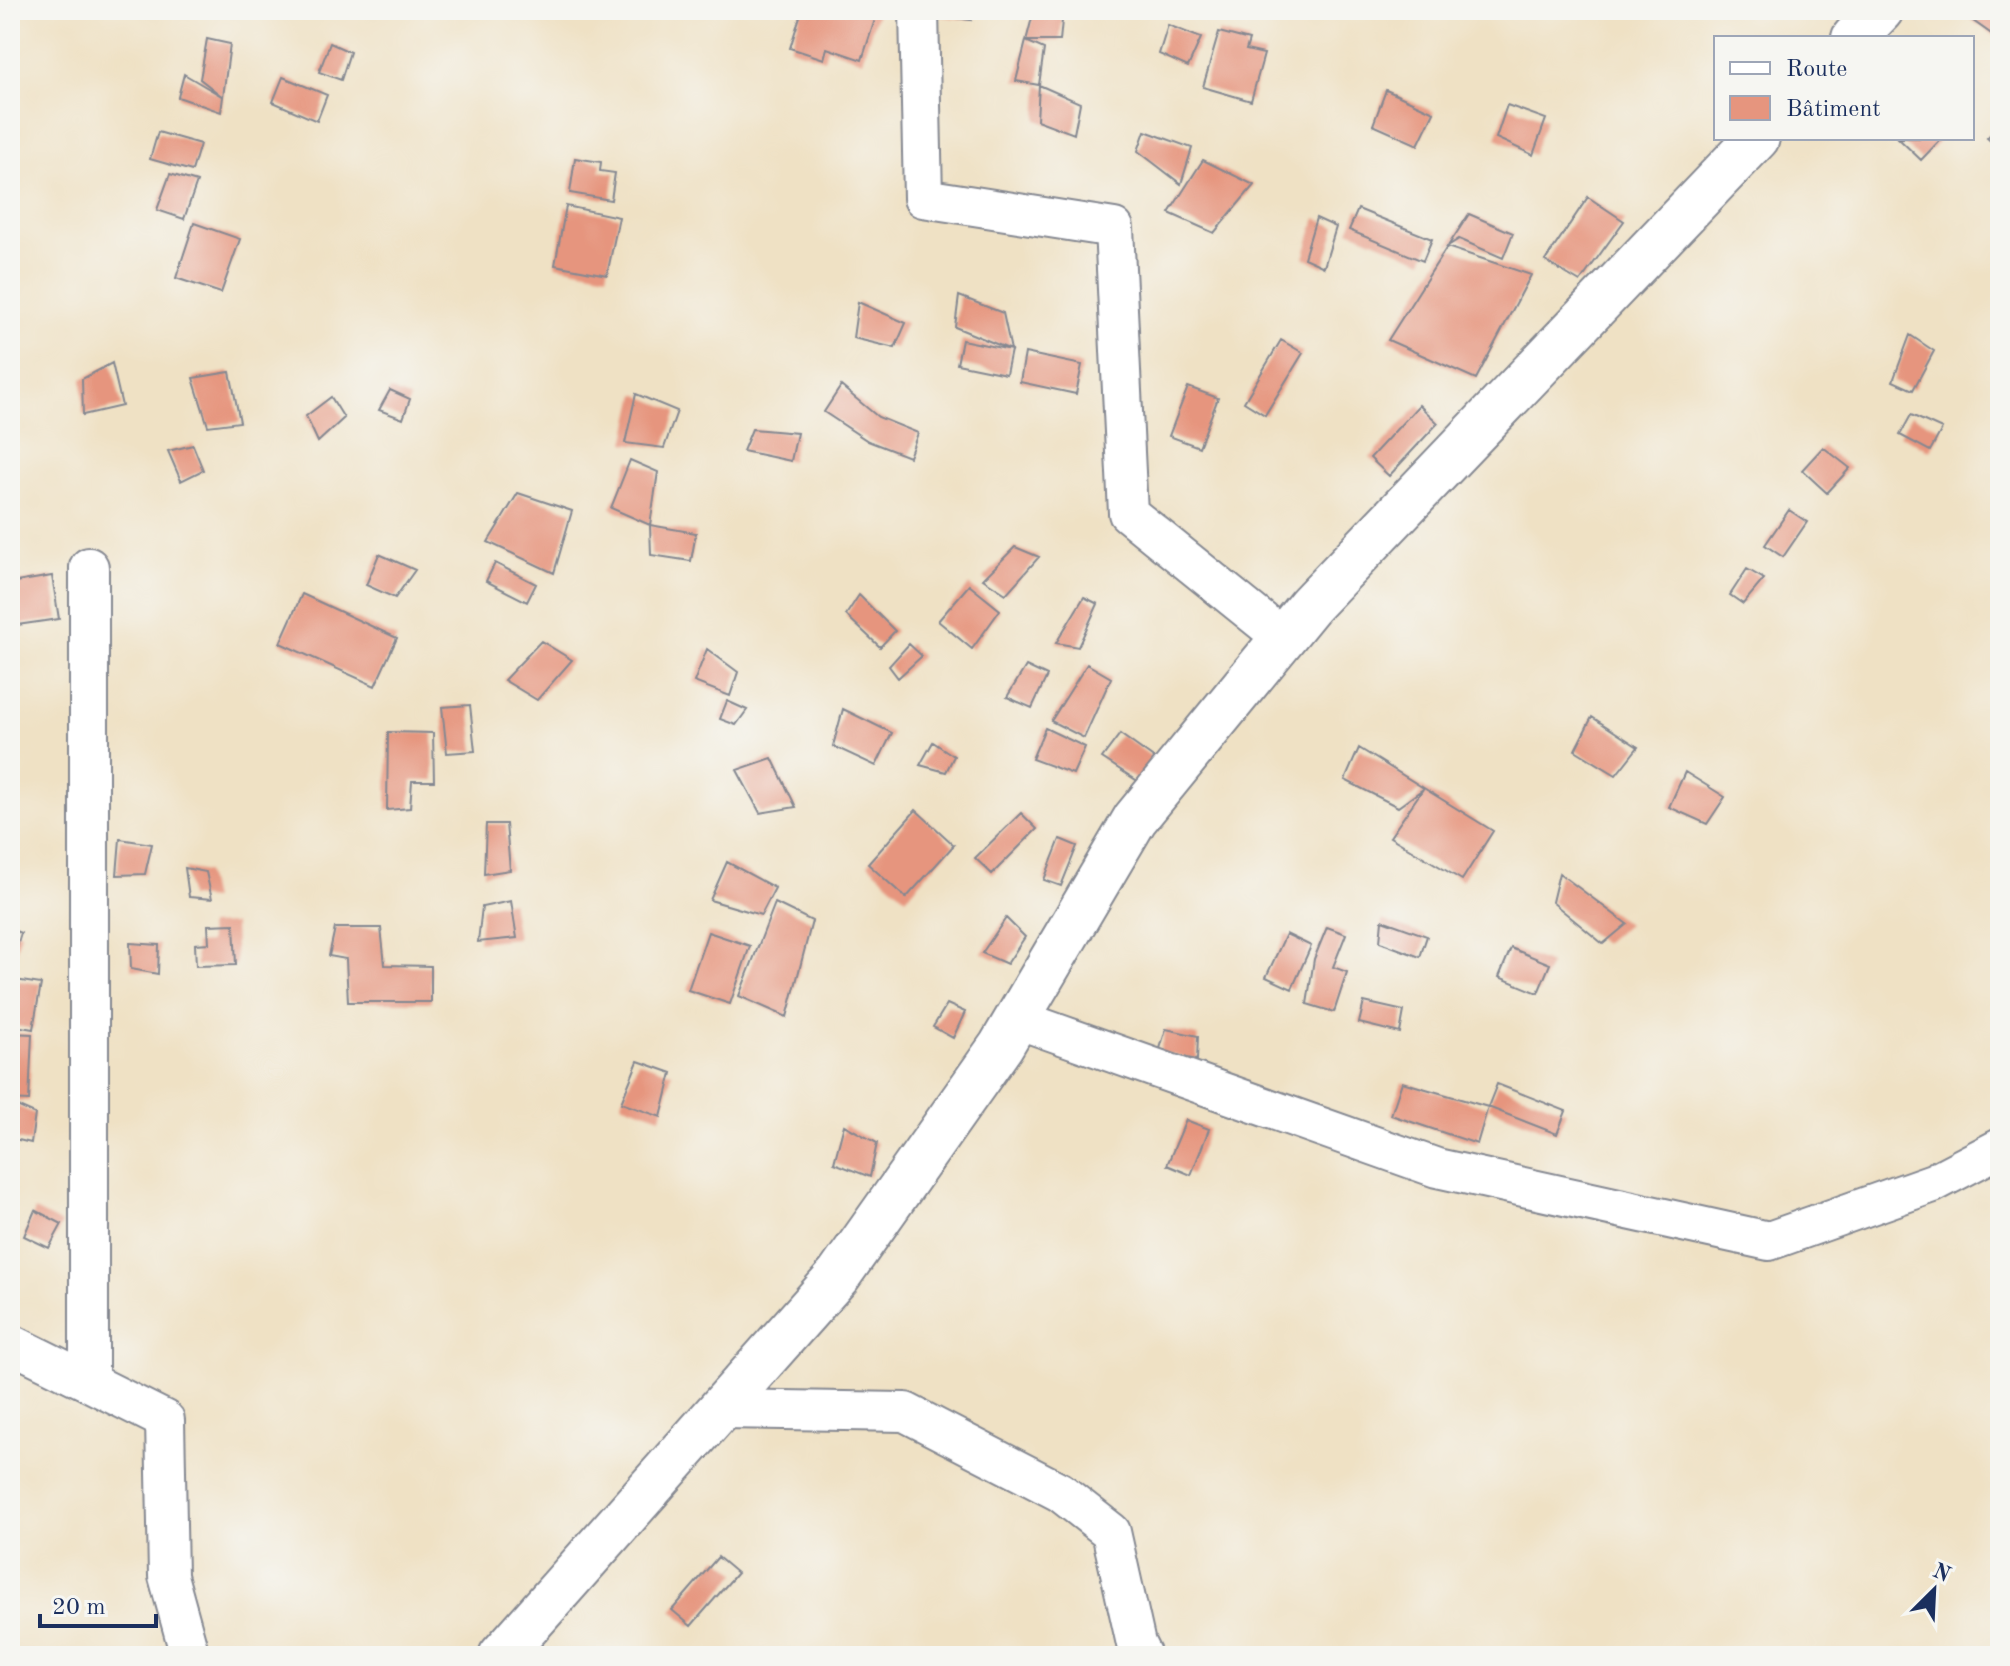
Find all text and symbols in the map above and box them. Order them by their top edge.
legend [1714,36,1974,140]
text: Route [1786,58,1847,82]
text: Bâtiment [1786,98,1881,122]
north arrow [1894,1550,1974,1630]
text: N [1929,1560,1954,1587]
scale bar [40,1578,156,1628]
text: 20 m [52,1596,106,1620]

